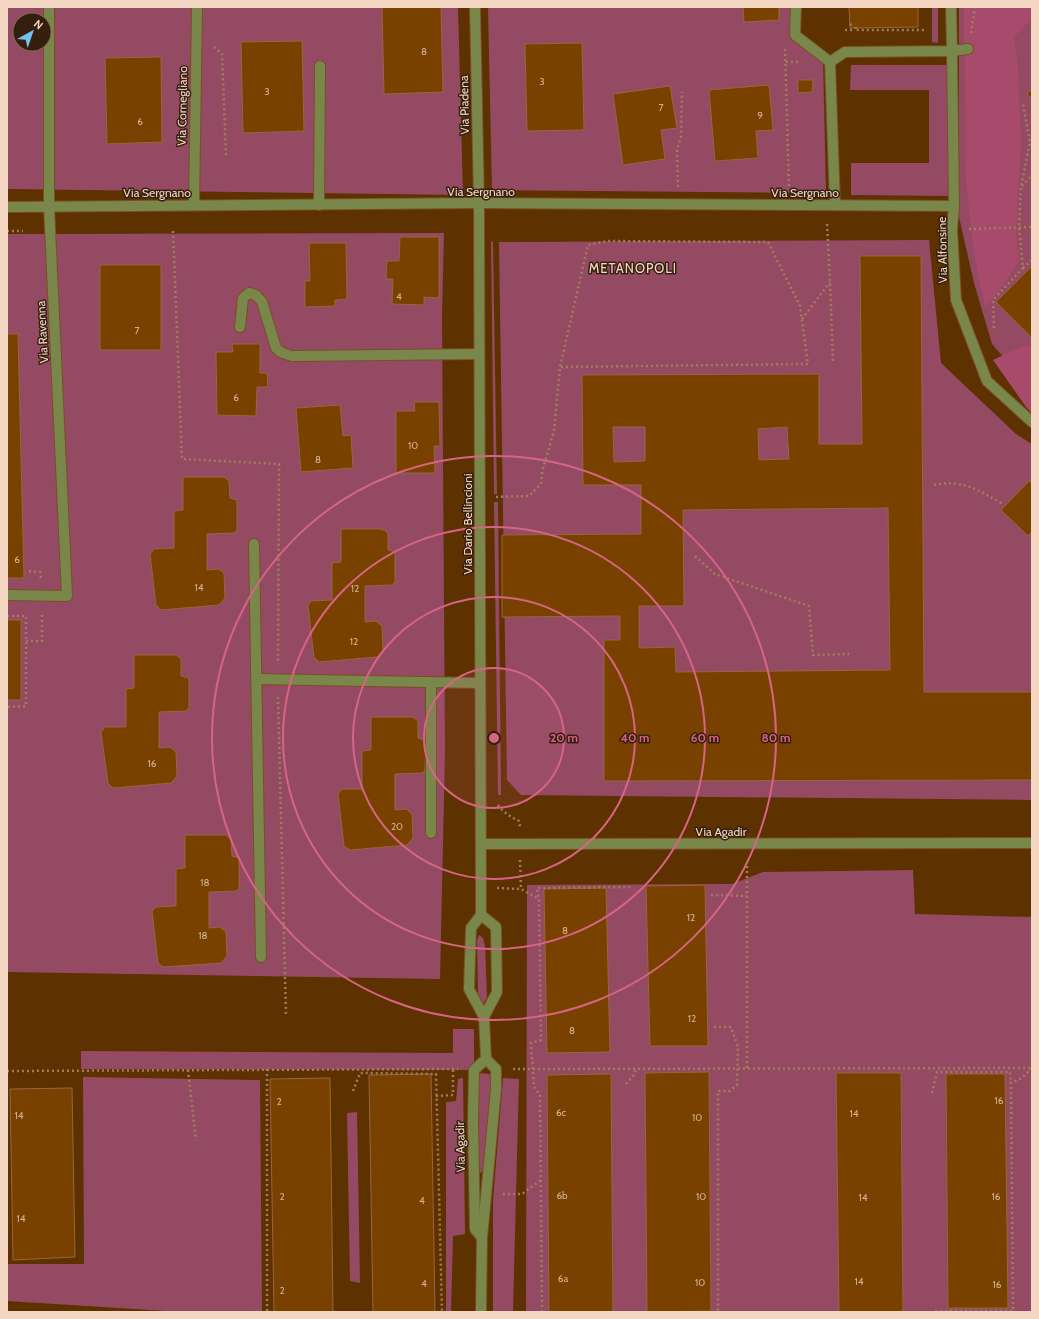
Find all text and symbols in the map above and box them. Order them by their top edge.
north arrow [12,12,52,52]
text: N [31,16,46,32]
house number: 8 [421,45,427,58]
street label: Via Cornegliano [174,66,190,146]
street label: Via Piadena [456,75,472,135]
house number: 3 [539,75,545,88]
house number: 3 [264,85,270,98]
house number: 7 [658,101,664,114]
house number: 9 [757,109,763,122]
house number: 6 [137,115,143,128]
street label: Via Sergnano [447,184,515,199]
street label: Via Sergnano [123,185,191,200]
street label: Via Sergnano [771,185,839,200]
street label: Via Alfonsine [934,217,950,283]
district label: METANOPOLI [589,260,677,276]
house number: 4 [396,290,402,303]
street label: Via Ravenna [33,300,51,364]
house number: 7 [134,324,140,337]
house number: 6 [233,391,239,404]
house number: 10 [408,439,418,452]
house number: 8 [315,453,321,466]
street label: Via Dario Bellincioni [460,474,475,574]
house number: 6 [14,553,20,566]
house number: 14 [194,581,204,594]
house number: 12 [351,582,359,595]
house number: 12 [350,635,358,648]
text: 20 m [550,730,578,745]
text: 40 m [620,730,650,745]
text: 60 m [691,730,719,745]
text: 80 m [762,730,790,745]
centre of rings [487,731,501,745]
house number: 16 [148,757,157,770]
house number: 20 [391,820,403,833]
street label: Via Agadir [696,824,747,839]
house number: 18 [200,876,210,889]
house number: 12 [687,911,695,924]
house number: 8 [562,924,568,937]
house number: 18 [198,929,208,942]
house number: 12 [688,1012,696,1025]
house number: 8 [569,1024,575,1037]
house number: 16 [995,1094,1004,1107]
house number: 2 [276,1095,282,1108]
house number: 6c [556,1106,567,1119]
house number: 14 [849,1107,859,1120]
house number: 14 [14,1109,24,1122]
house number: 10 [692,1111,702,1124]
street label: Via Agadir [452,1121,468,1173]
house number: 6b [556,1189,568,1202]
house number: 2 [279,1190,285,1203]
house number: 10 [696,1190,706,1203]
house number: 16 [992,1190,1001,1203]
house number: 14 [858,1191,868,1204]
house number: 4 [419,1194,425,1207]
house number: 14 [16,1212,26,1225]
house number: 6a [558,1272,568,1285]
house number: 14 [854,1275,864,1288]
house number: 10 [695,1276,705,1289]
house number: 4 [421,1277,427,1290]
house number: 16 [993,1278,1002,1291]
house number: 2 [279,1284,285,1297]

